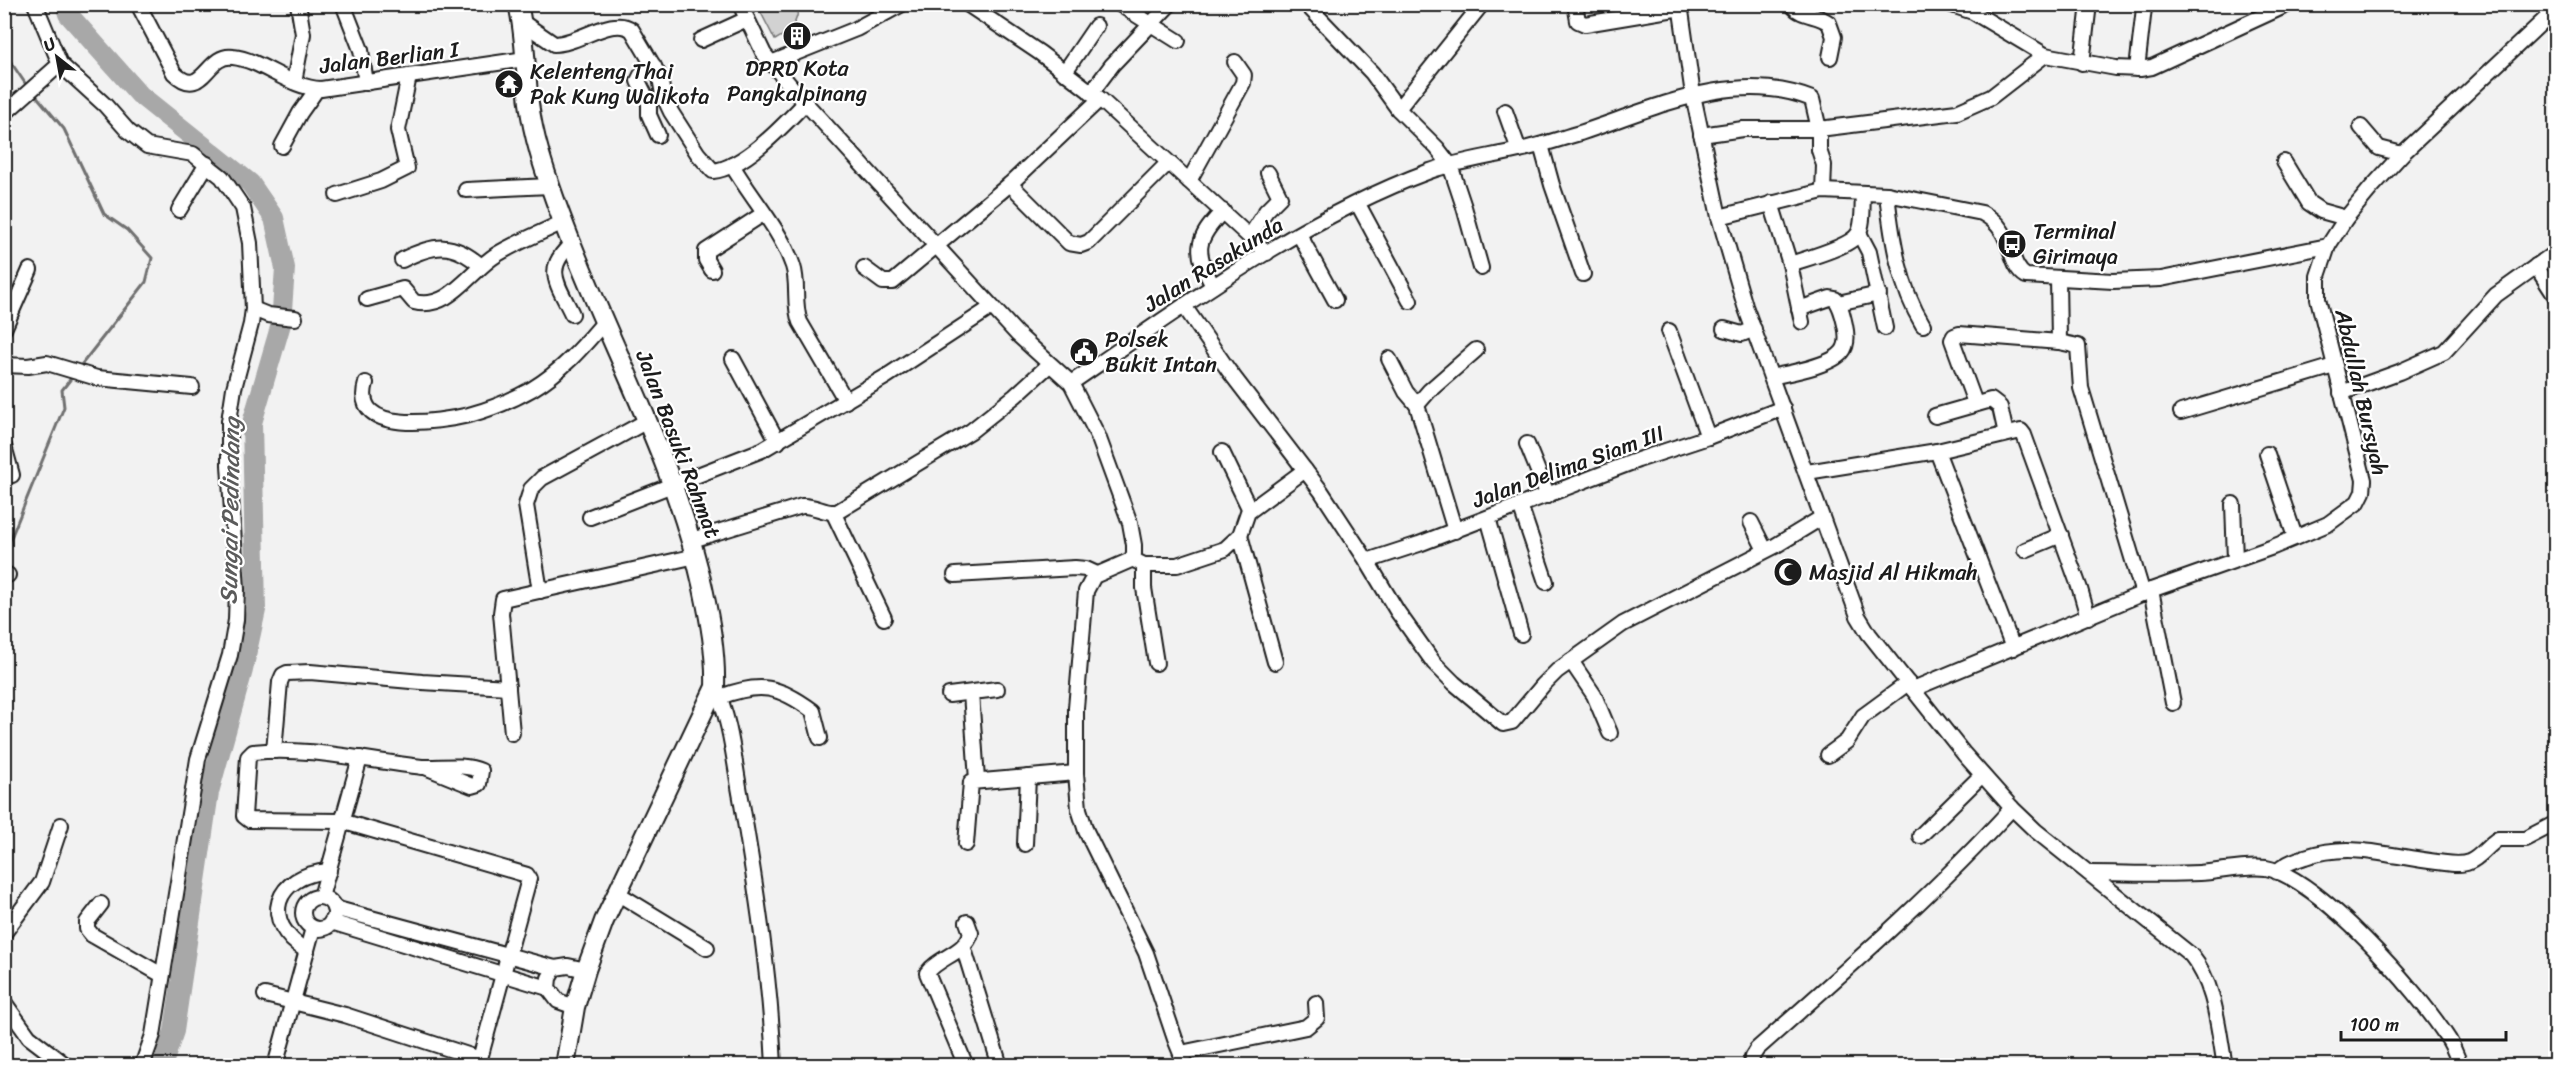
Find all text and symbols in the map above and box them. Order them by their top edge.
building icon: DPRD Kota Pangkalpinang [781,20,813,52]
north arrow [27,27,87,87]
text: U [38,29,63,60]
street label: Jalan Berlian I [316,29,462,85]
place label: DPRD Kota Pangkalpinang [727,49,867,113]
place label: Kelenteng Thai Pak Kung Walikota [530,52,709,116]
temple icon: Kelenteng Thai Pak Kung Walikota [493,68,525,100]
street label: Jalan Rasakunda [1135,206,1291,324]
place label: Terminal Girimaya [2033,212,2118,276]
bus stop icon: Terminal Girimaya [1996,228,2028,260]
street label: Abdullah Bursyah [2323,304,2400,479]
place label: Polsek Bukit Intan [1105,320,1217,384]
public building icon: Polsek Bukit Intan [1068,336,1100,368]
street label: Jalan Basuki Rahmat [624,343,733,544]
street label: Jalan Delima Siam III [1466,414,1670,520]
water label: Sungai Pedindang [207,415,253,605]
place label: Masjid Al Hikmah [1809,553,1978,592]
mosque icon: Masjid Al Hikmah [1772,556,1804,588]
scale bar [2341,1004,2506,1042]
text: 100 m [2350,1009,2399,1041]

